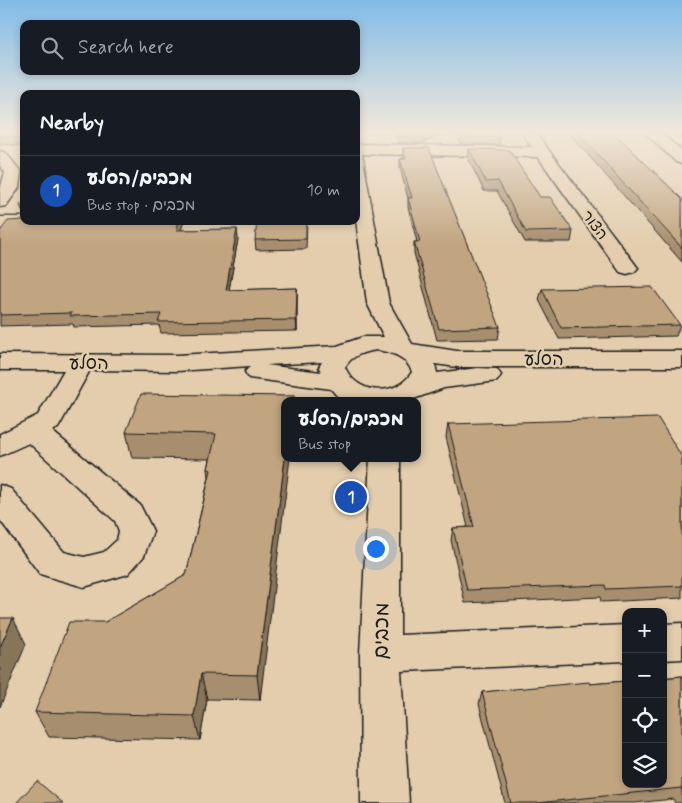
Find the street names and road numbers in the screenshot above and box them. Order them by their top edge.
street label: הצור [577,207,612,244]
street label: הסלע [524,348,564,372]
street label: הסלע [69,352,109,376]
street label: מכבים [368,602,396,660]

